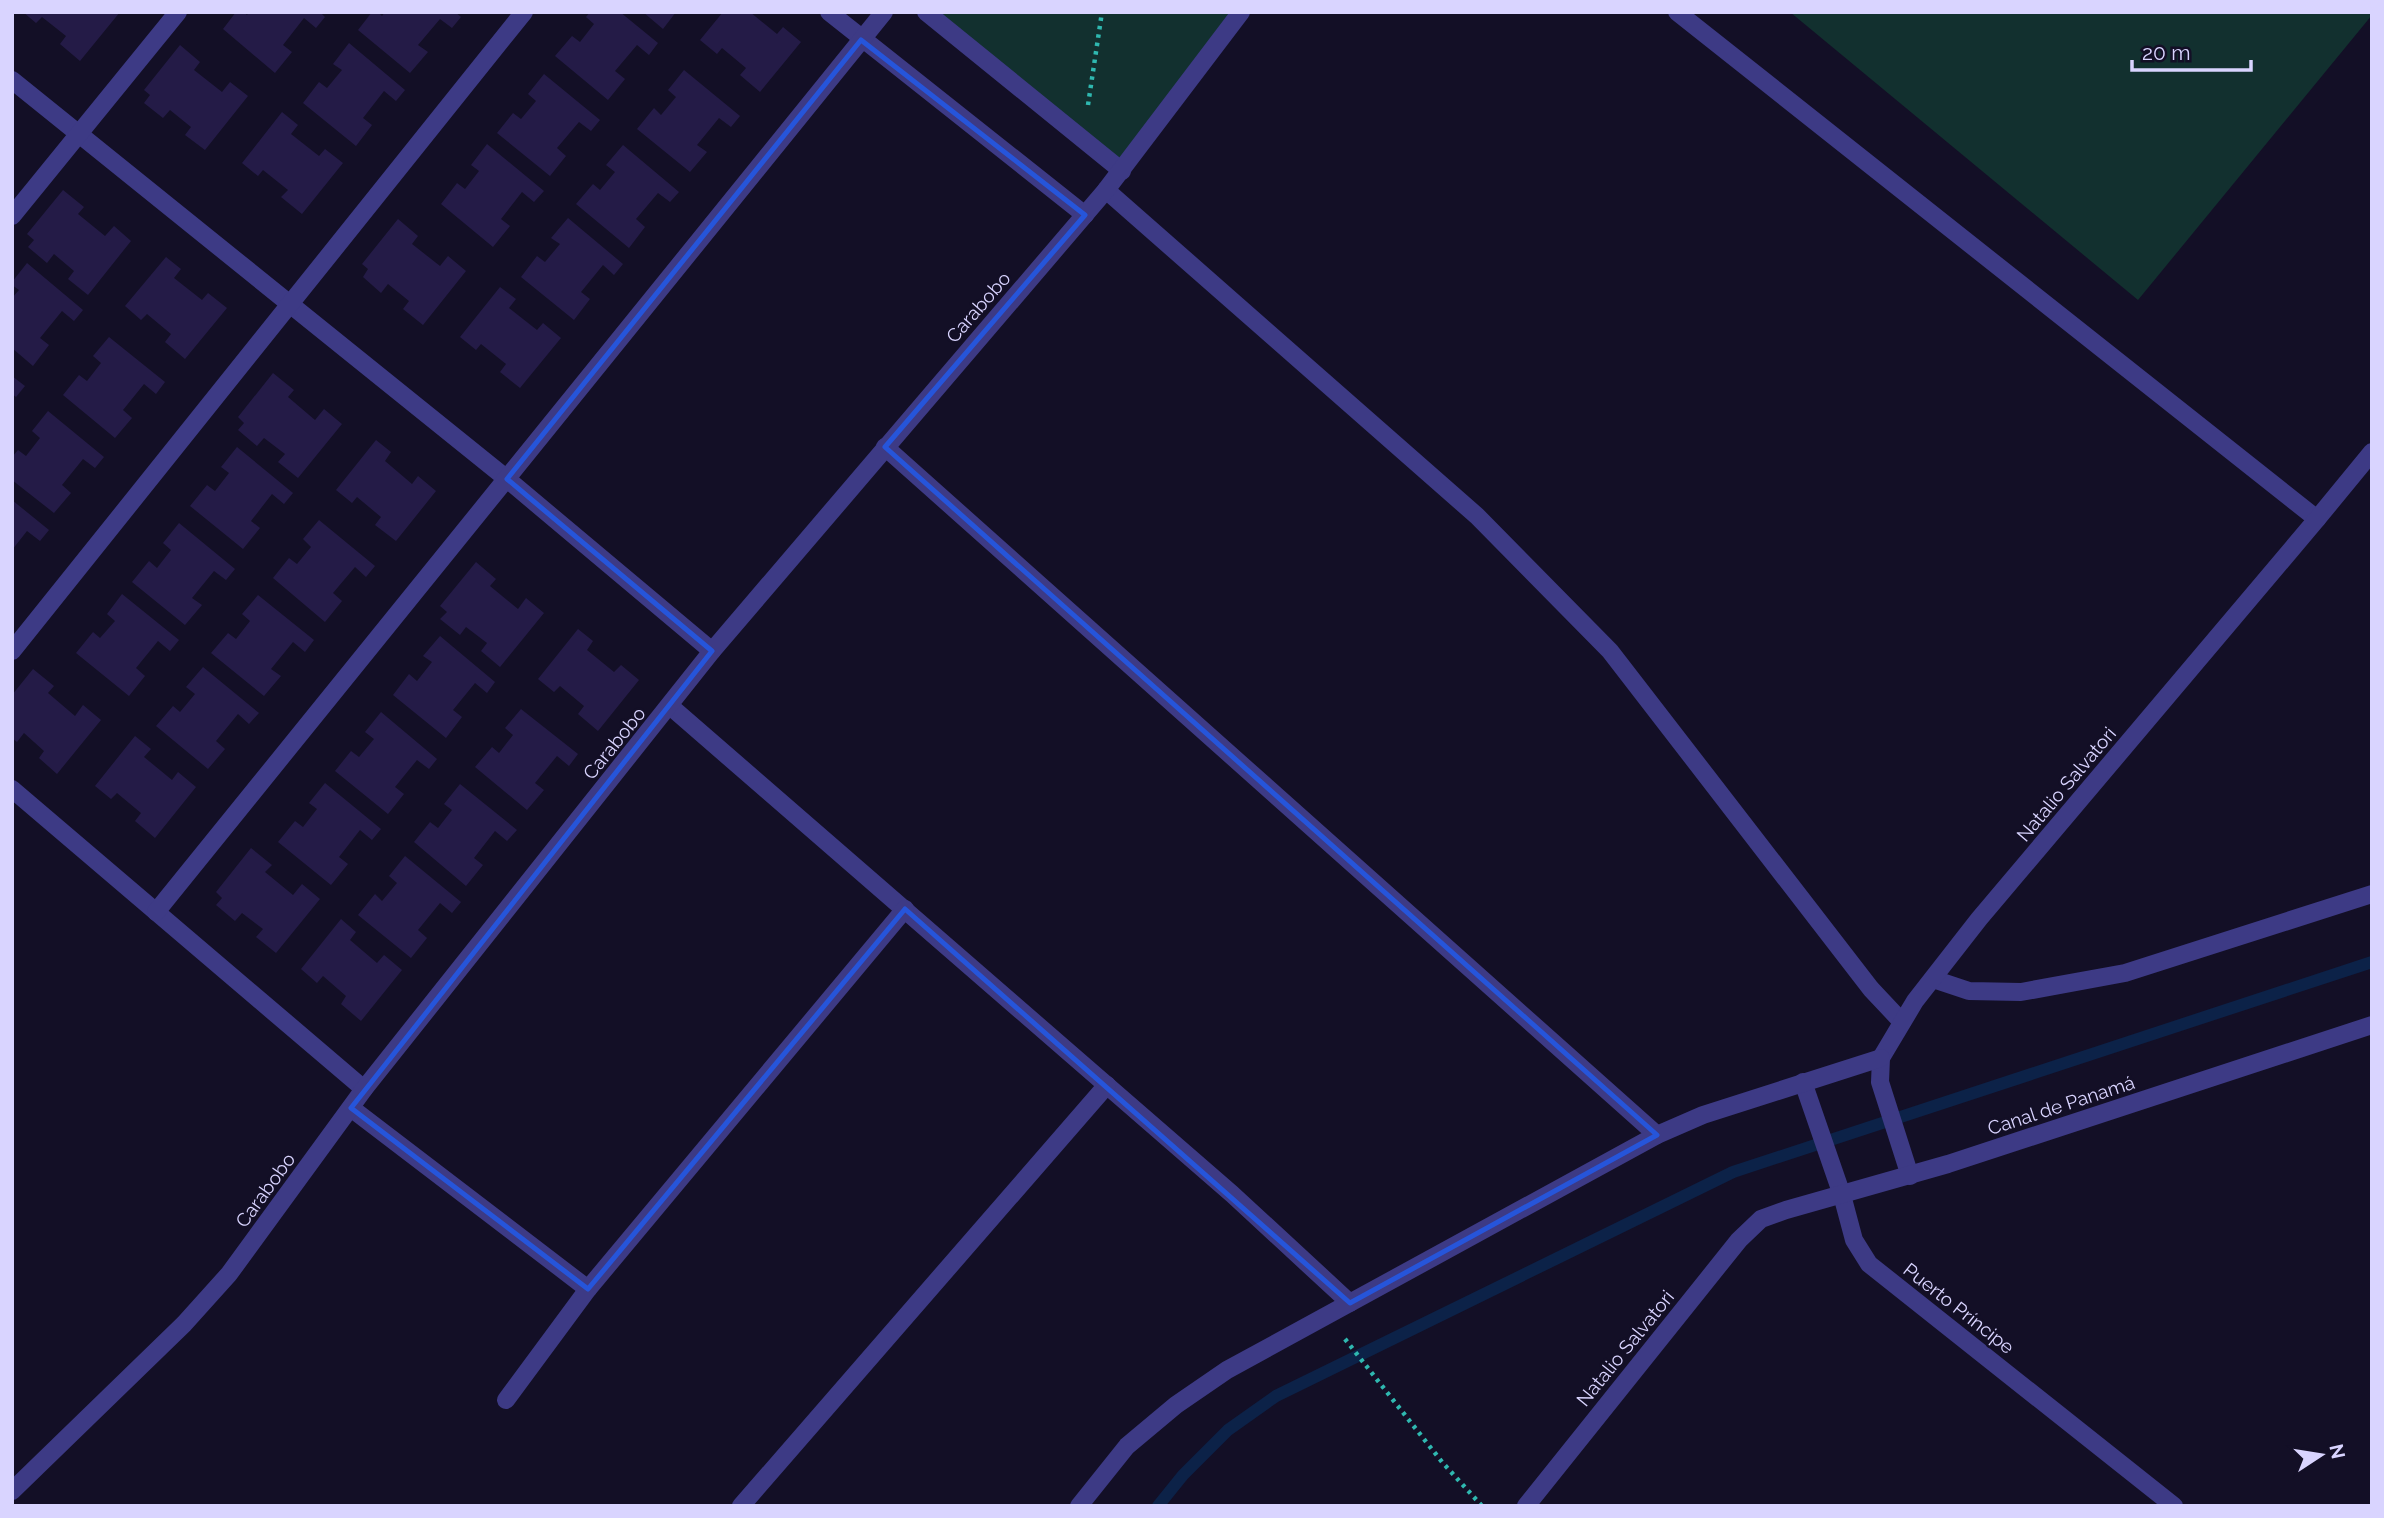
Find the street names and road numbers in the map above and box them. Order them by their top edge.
street label: Carabobo [941,267,1015,347]
street label: Carabobo [578,702,650,784]
street label: Natalio Salvatori [2012,722,2120,846]
street label: Canal de Panamá [1985,1071,2137,1139]
street label: Carabobo [231,1149,299,1231]
street label: Puerto Príncipe [1899,1258,2019,1358]
street label: Natalio Salvatori [1572,1286,1678,1410]

